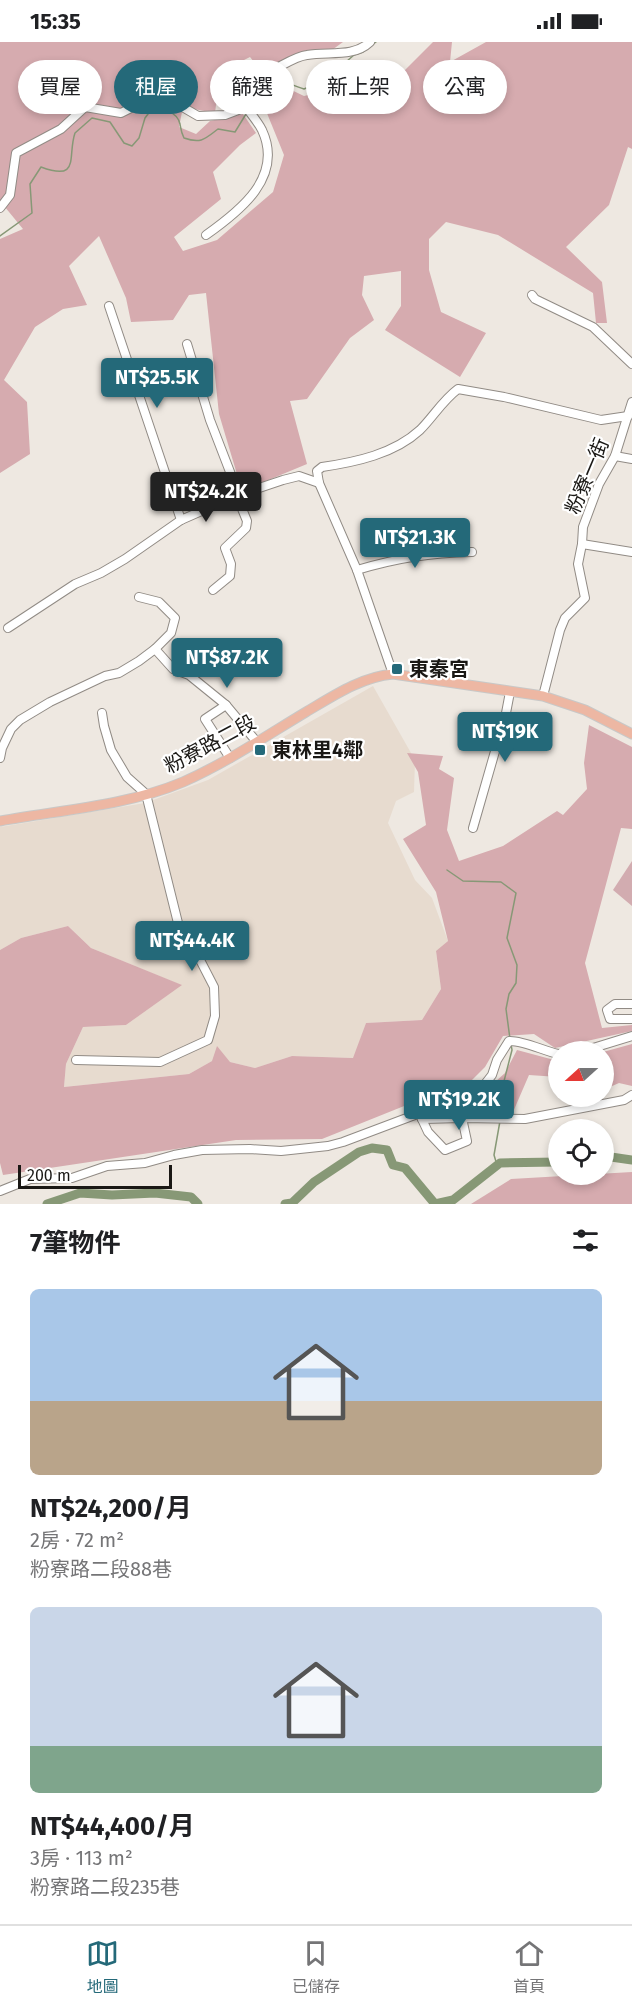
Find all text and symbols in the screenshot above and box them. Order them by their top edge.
text: 15:35 [30,8,81,35]
chip: 買屋 [18,60,102,114]
chip: 租屋 [114,60,198,114]
chip: 篩選 [210,60,294,114]
chip: 新上架 [306,60,411,114]
chip: 公寓 [423,60,507,114]
pin: NT$25.5K [95,358,219,409]
text: NT$25.5K [115,365,199,389]
street label: 粉寮一街 [560,434,614,518]
pin: NT$24.2K [144,472,268,523]
text: NT$24.2K [164,479,248,503]
pin: NT$21.3K [353,518,477,569]
text: NT$21.3K [374,525,456,549]
pin: NT$87.2K [165,638,289,689]
text: NT$87.2K [185,645,269,669]
place label: 東秦宮 [409,657,469,681]
marker: 東秦宮 [390,662,404,676]
street label: 粉寮路二段 [160,710,260,778]
pin: NT$19K [456,712,554,763]
text: NT$19K [471,719,539,743]
place label: 東林里4鄰 [272,738,363,762]
marker: 東林里4鄰 [253,743,267,757]
pin: NT$44.4K [130,921,254,972]
text: NT$44.4K [149,928,235,952]
north arrow [548,1041,614,1107]
map controls [548,1041,614,1185]
pin: NT$19.2K [397,1080,521,1131]
text: NT$19.2K [418,1087,500,1111]
button: locate [548,1119,614,1185]
scale bar [18,1162,172,1190]
text: 200 m [27,1166,71,1185]
icon: filters [569,1224,602,1257]
text: 7筆物件 [30,1228,120,1259]
icon: home [262,1328,370,1436]
text: NT$24,200/月 [30,1493,192,1524]
text: 2房 · 72 m² [30,1528,124,1552]
text: 粉寮路二段88巷 [30,1557,172,1581]
icon: home [262,1646,370,1754]
text: NT$44,400/月 [30,1811,195,1842]
text: 3房 · 113 m² [30,1846,133,1870]
text: 粉寮路二段235巷 [30,1875,180,1899]
tab: 地圖 [86,1937,119,1997]
tab: 已儲存 [292,1937,340,1997]
tab: 首頁 [513,1937,546,1997]

